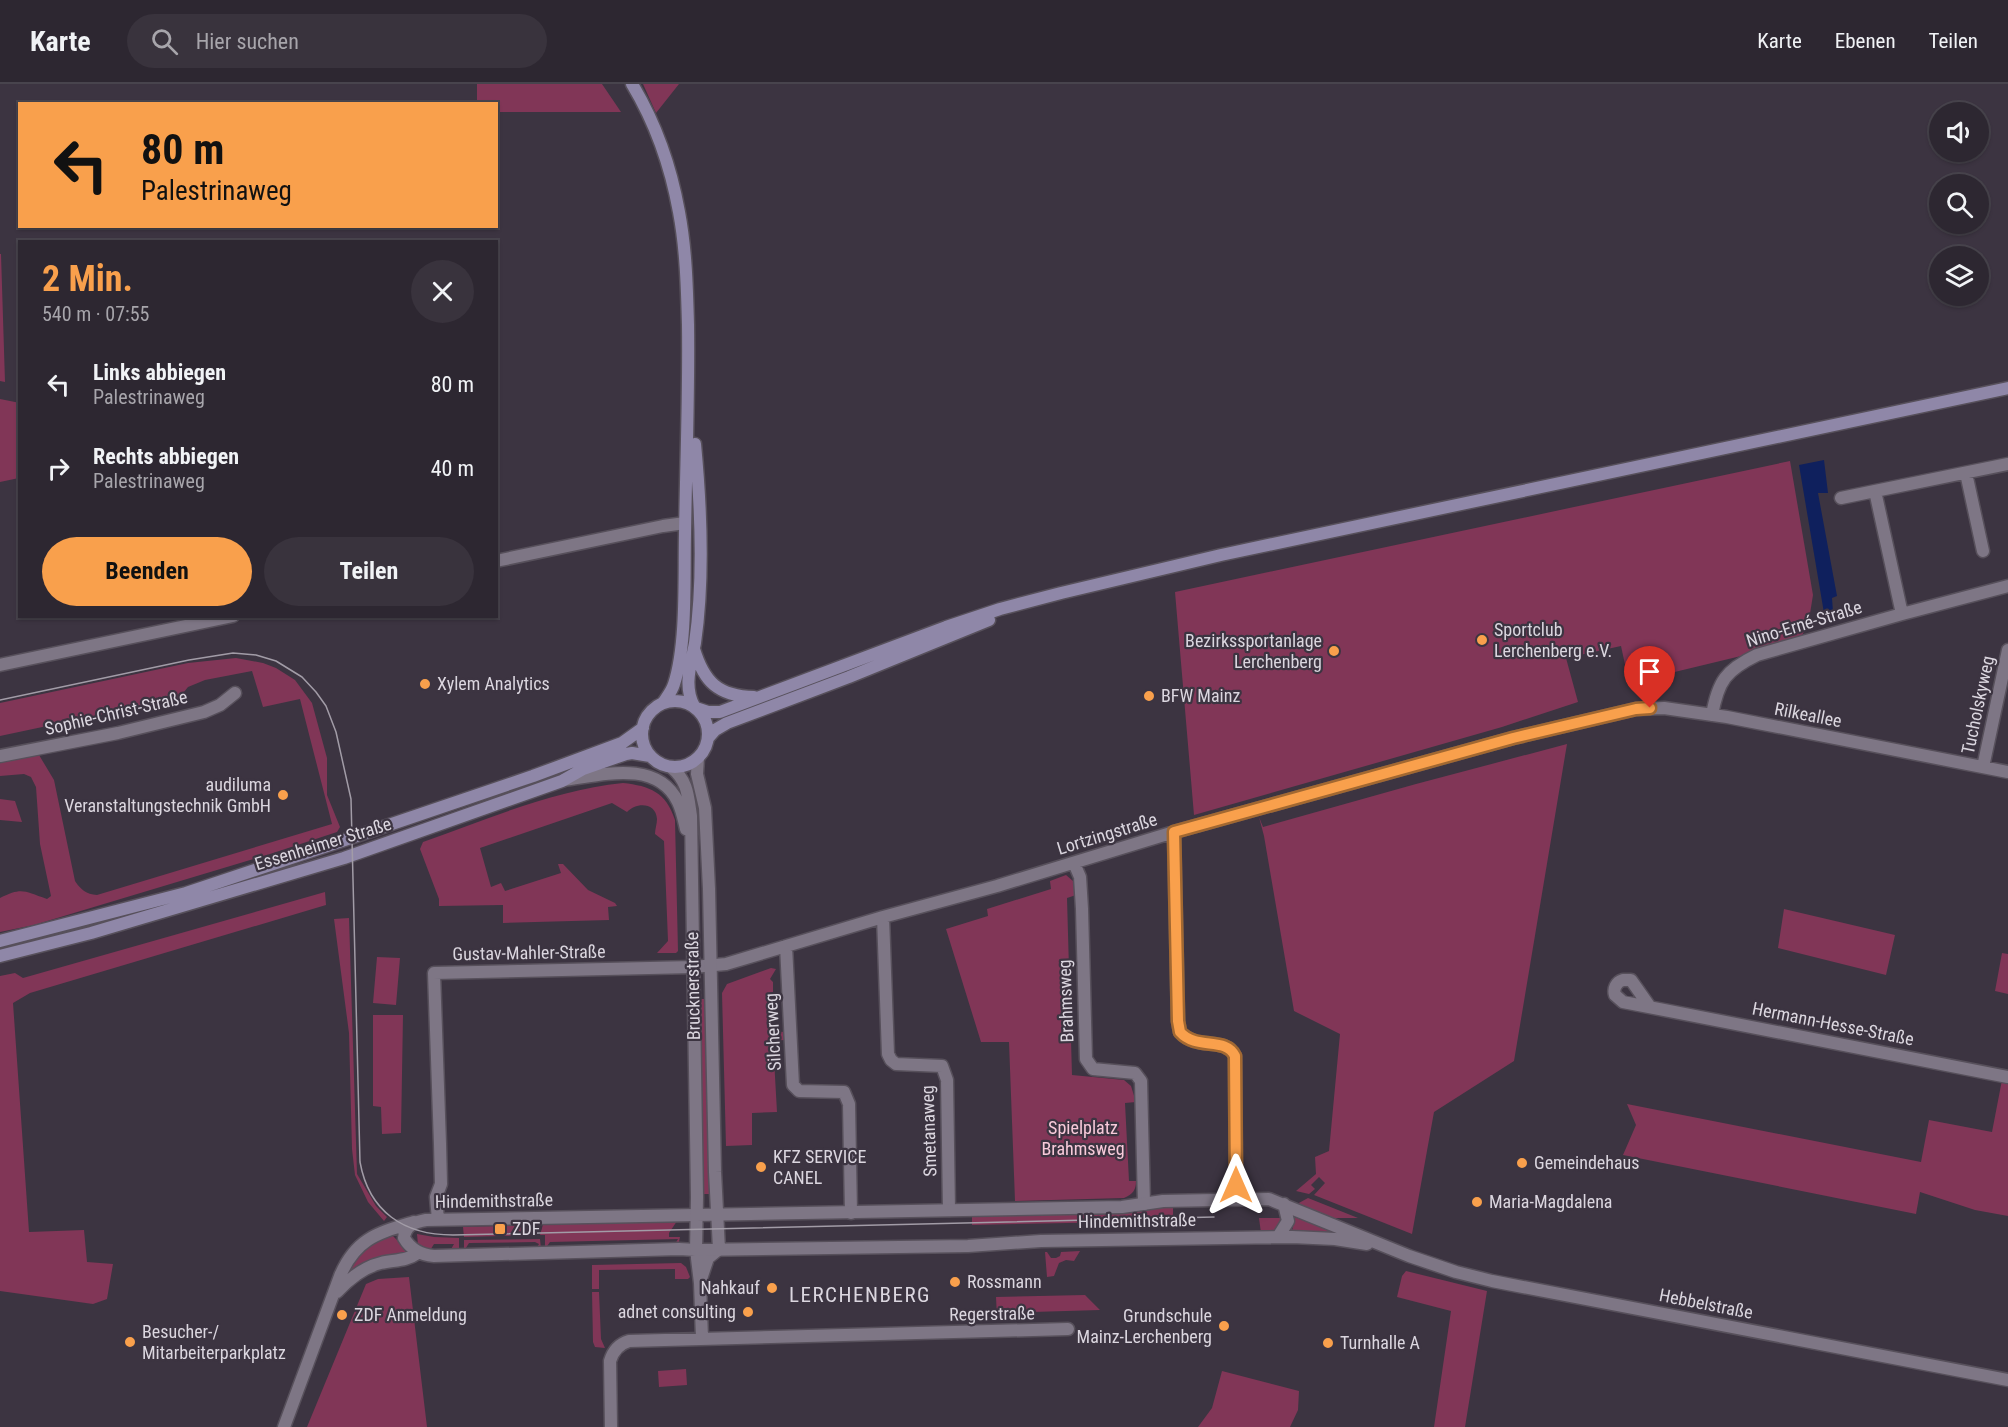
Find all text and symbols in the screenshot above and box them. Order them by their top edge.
search box [127,14,547,68]
text: Karte [30,25,91,58]
icon: search [148,25,181,58]
text: Hier suchen [196,29,299,54]
text: Karte [1757,29,1802,53]
text: Ebenen [1835,29,1896,53]
text: Teilen [1929,29,1978,53]
map controls [1929,102,1989,306]
button: sound [1929,102,1989,162]
text: 80 m [141,125,224,174]
icon: left [42,126,120,204]
button: search [1929,174,1989,234]
text: Palestrinaweg [141,175,292,207]
button: layers [1929,246,1989,306]
text: 2 Min. [42,258,133,300]
button: close [411,260,474,323]
text: 540 m · 07:55 [42,302,149,326]
text: Links abbiegen [93,360,226,385]
icon: left [42,368,75,401]
text: 80 m [431,372,474,397]
text: Palestrinaweg [93,385,205,409]
text: Rechts abbiegen [93,444,239,469]
icon: right [42,452,75,485]
text: 40 m [431,456,474,481]
text: Palestrinaweg [93,469,205,493]
button: Beenden [42,537,252,606]
button: Teilen [264,537,474,606]
street label: Nino-Erné-Straße [1743,596,1864,651]
place label: Sportclub Lerchenberg e.V. [1494,619,1612,661]
place label: Bezirkssportanlage Lerchenberg [1185,630,1322,672]
marker: Sportclub Lerchenberg e.V. [1475,633,1489,647]
marker: Bezirkssportanlage Lerchenberg [1327,644,1341,658]
pin [1624,646,1675,708]
street label: Tucholskyweg [1957,654,1998,756]
icon: arrive [1633,655,1666,688]
place label: Xylem Analytics [437,673,550,694]
marker: Xylem Analytics [418,677,432,691]
place label: BFW Mainz [1161,685,1240,706]
street label: Sophie-Christ-Straße [43,686,189,739]
marker: BFW Mainz [1142,689,1156,703]
street label: Rilkeallee [1773,698,1843,731]
place label: audiluma Veranstaltungstechnik GmbH [64,774,271,816]
marker: audiluma Veranstaltungstechnik GmbH [276,788,290,802]
street label: Lortzingstraße [1054,808,1159,859]
street label: Essenheimer Straße [252,813,394,874]
street label: Brucknerstraße [681,932,704,1040]
street label: Gustav-Mahler-Straße [452,941,606,964]
street label: Brahmsweg [1054,959,1077,1043]
street label: Silcherweg [760,993,785,1071]
street label: Hermann-Hesse-Straße [1750,998,1916,1049]
street label: Smetanaweg [916,1085,941,1177]
park label: Spielplatz Brahmsweg [1041,1117,1125,1159]
place label: KFZ SERVICE CANEL [773,1146,866,1188]
place label: Gemeindehaus [1534,1152,1640,1173]
position arrow [1204,1153,1268,1217]
marker: Gemeindehaus [1515,1156,1529,1170]
marker: KFZ SERVICE CANEL [754,1160,768,1174]
street label: Hindemithstraße [435,1189,553,1212]
place label: Maria-Magdalena [1489,1191,1612,1212]
marker: Maria-Magdalena [1470,1195,1484,1209]
street label: Hindemithstraße [1078,1209,1196,1232]
place label: ZDF [512,1218,541,1239]
marker: ZDF [493,1222,507,1236]
place label: Rossmann [967,1271,1042,1292]
marker: Rossmann [948,1275,962,1289]
place label: Nahkauf [700,1277,760,1298]
marker: Nahkauf [765,1281,779,1295]
district label: LERCHENBERG [789,1283,931,1307]
street label: Hebbelstraße [1657,1284,1755,1323]
place label: adnet consulting [618,1301,736,1322]
street label: Regerstraße [949,1302,1035,1325]
place label: ZDF Anmeldung [354,1304,467,1325]
marker: adnet consulting [741,1305,755,1319]
place label: Grundschule Mainz-Lerchenberg [1077,1305,1212,1347]
marker: ZDF Anmeldung [335,1308,349,1322]
marker: Grundschule Mainz-Lerchenberg [1217,1319,1231,1333]
place label: Besucher-/ Mitarbeiterparkplatz [142,1321,286,1363]
place label: Turnhalle A [1340,1332,1421,1353]
marker: Besucher-/ Mitarbeiterparkplatz [123,1335,137,1349]
marker: Turnhalle A [1321,1336,1335,1350]

